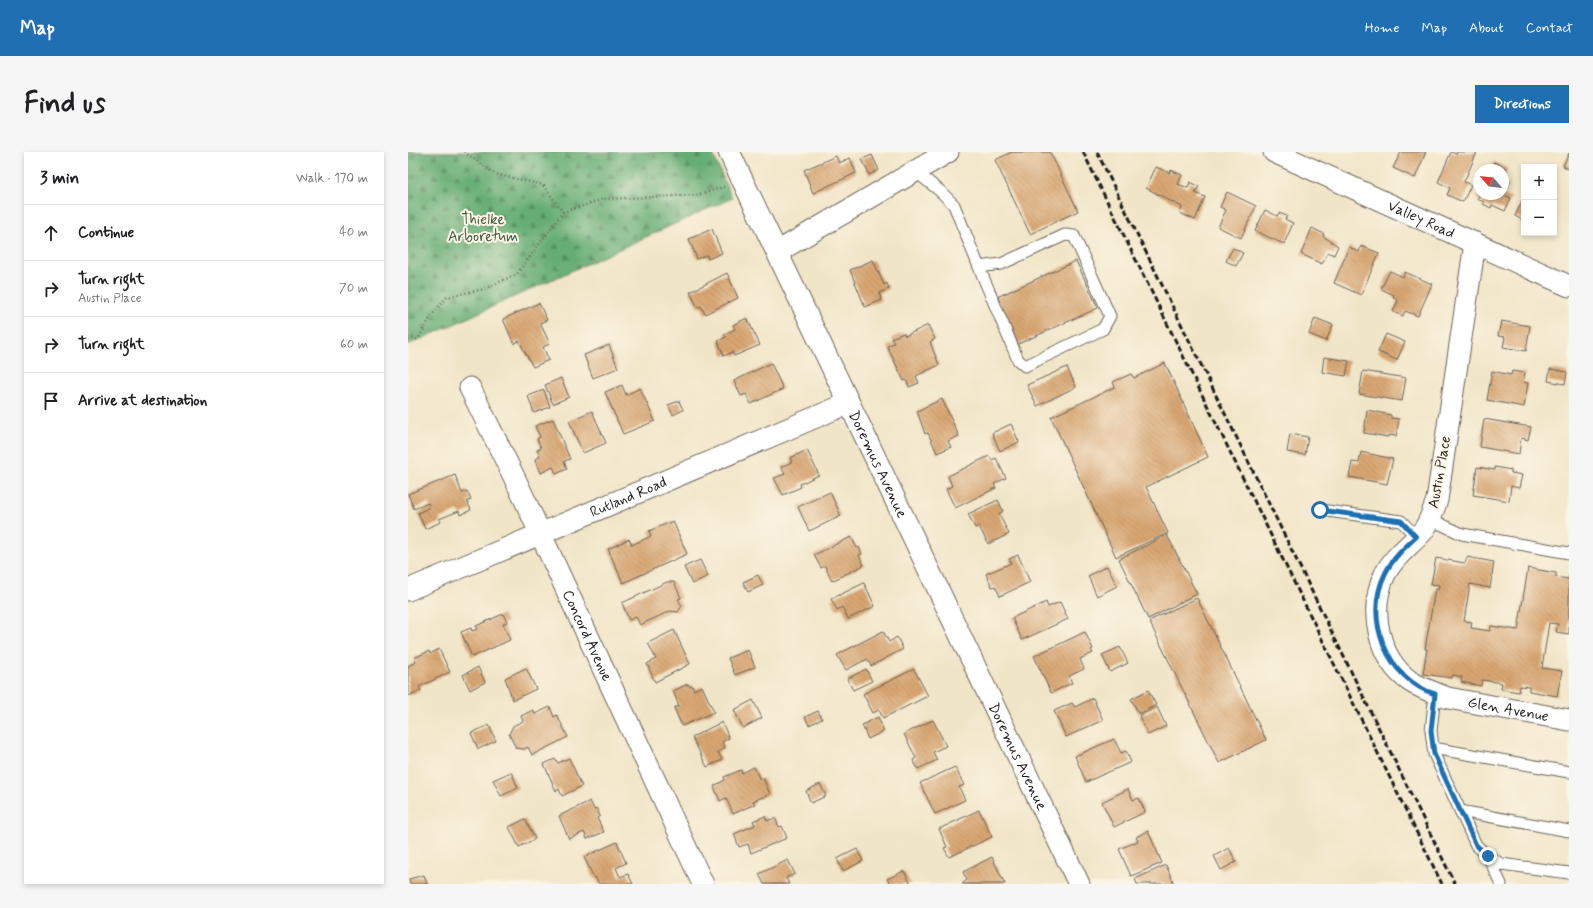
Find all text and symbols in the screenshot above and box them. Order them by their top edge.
text: Map [20,16,55,41]
text: Home [1365,19,1399,37]
text: Map [1421,19,1447,37]
text: About [1469,19,1504,37]
text: Contact [1526,19,1573,37]
button: Directions [1475,85,1569,123]
text: Find us [24,86,105,123]
north arrow [1473,164,1509,200]
map controls [1521,164,1557,236]
button: + [1521,164,1557,200]
text: 3 min [40,167,79,189]
text: Walk · 170 m [296,170,368,187]
street label: Valley Road [1384,196,1458,244]
button: − [1521,200,1557,236]
park label: Thielke Arboretum [448,210,518,247]
icon: ahead [40,222,62,244]
text: Continue [78,223,134,243]
text: 40 m [339,224,368,241]
text: Turn right [78,270,145,290]
icon: right [40,278,62,300]
text: 70 m [339,280,368,297]
text: Austin Place [78,290,142,307]
icon: right [40,334,62,356]
text: Turn right [78,335,145,355]
text: 60 m [340,336,368,353]
icon: arrive [40,390,62,412]
text: Arrive at destination [78,391,207,411]
street label: Doremus Avenue [843,408,912,521]
street label: Austin Place [1424,434,1456,510]
street label: Rutland Road [587,472,670,523]
route start [1311,501,1329,519]
street label: Concord Avenue [557,587,617,685]
street label: Glen Avenue [1466,693,1550,727]
street label: Doremus Avenue [983,700,1051,814]
route end [1479,847,1497,865]

